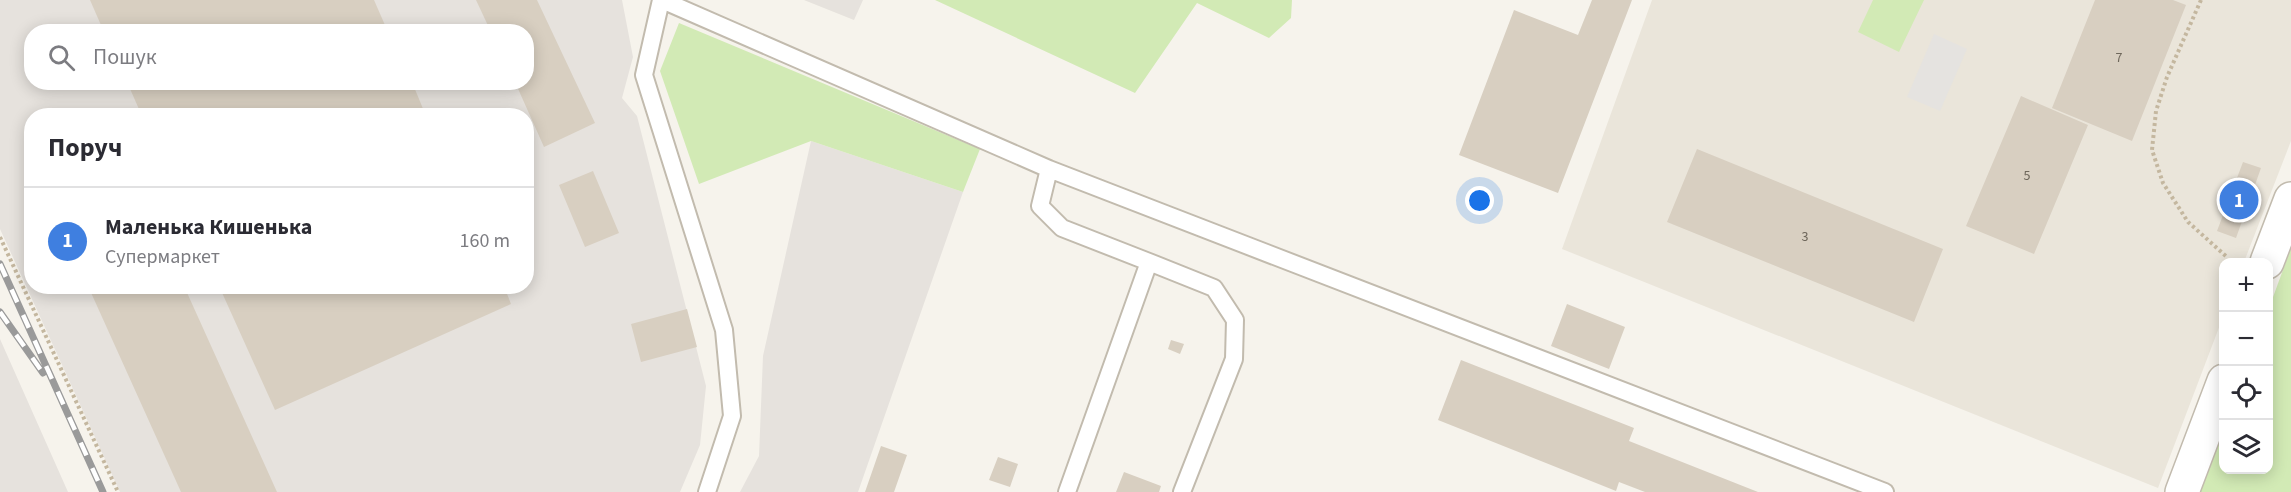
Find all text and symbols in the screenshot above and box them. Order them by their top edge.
search box [24,24,534,90]
icon: search [45,41,78,74]
text: Пошук [93,41,157,73]
house number: 7 [2116,48,2123,68]
text: Поруч [48,129,122,166]
house number: 5 [2024,166,2031,186]
pin: 1 [2220,178,2258,222]
your location [1465,186,1494,215]
text: Маленька Кишенька [105,211,312,243]
text: 1 [62,227,73,255]
text: 160 m [460,227,510,255]
house number: 3 [1802,227,1809,247]
text: Супермаркет [105,243,220,271]
map controls [2219,258,2273,474]
button: + [2219,258,2273,312]
button: − [2219,312,2273,366]
button: locate [2219,366,2273,420]
button: layers [2219,420,2273,474]

